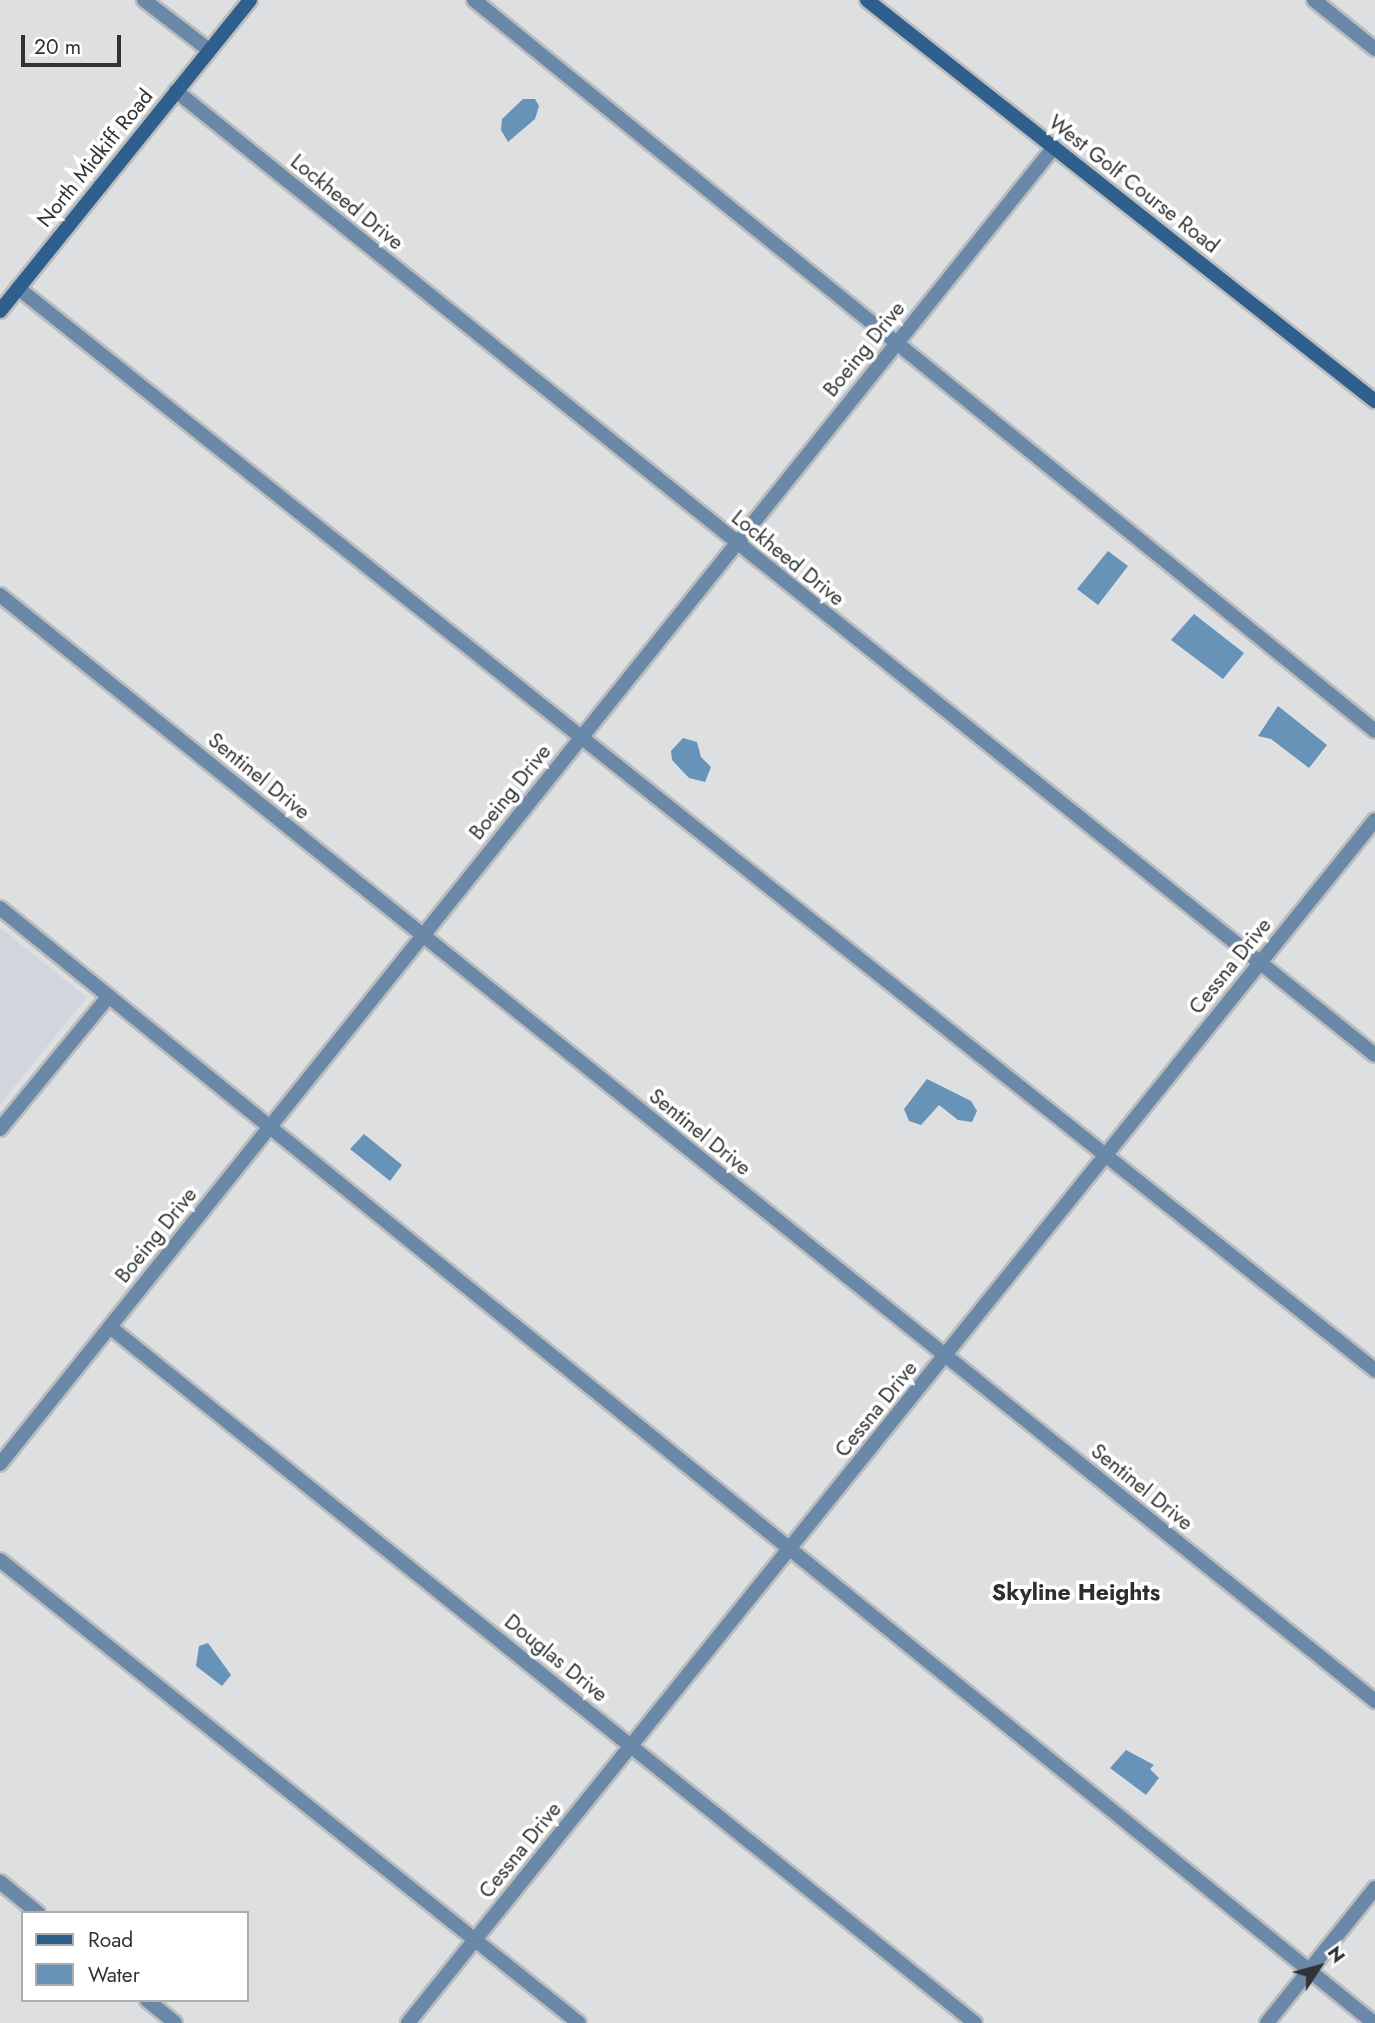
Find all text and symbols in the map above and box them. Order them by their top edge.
scale bar [24,21,124,65]
text: 20 m [34,32,81,62]
street label: North Midkiff Road [32,84,158,232]
street label: West Golf Course Road [1044,110,1224,258]
street label: Lockheed Drive [286,149,408,255]
street label: Boeing Drive [818,296,910,402]
street label: Lockheed Drive [727,505,849,611]
street label: Sentinel Drive [203,727,315,825]
street label: Boeing Drive [464,739,556,845]
street label: Cessna Drive [1184,913,1276,1019]
street label: Sentinel Drive [644,1083,756,1181]
street label: Boeing Drive [110,1182,202,1288]
street label: Cessna Drive [830,1356,922,1462]
street label: Sentinel Drive [1086,1438,1198,1536]
district label: Skyline Heights [992,1578,1160,1606]
street label: Douglas Drive [499,1609,613,1707]
street label: Cessna Drive [474,1797,566,1903]
legend [21,1911,248,2002]
text: Road [88,1925,133,1955]
north arrow [1284,1932,1354,2002]
text: N [1321,1940,1352,1968]
text: Water [88,1960,140,1990]

